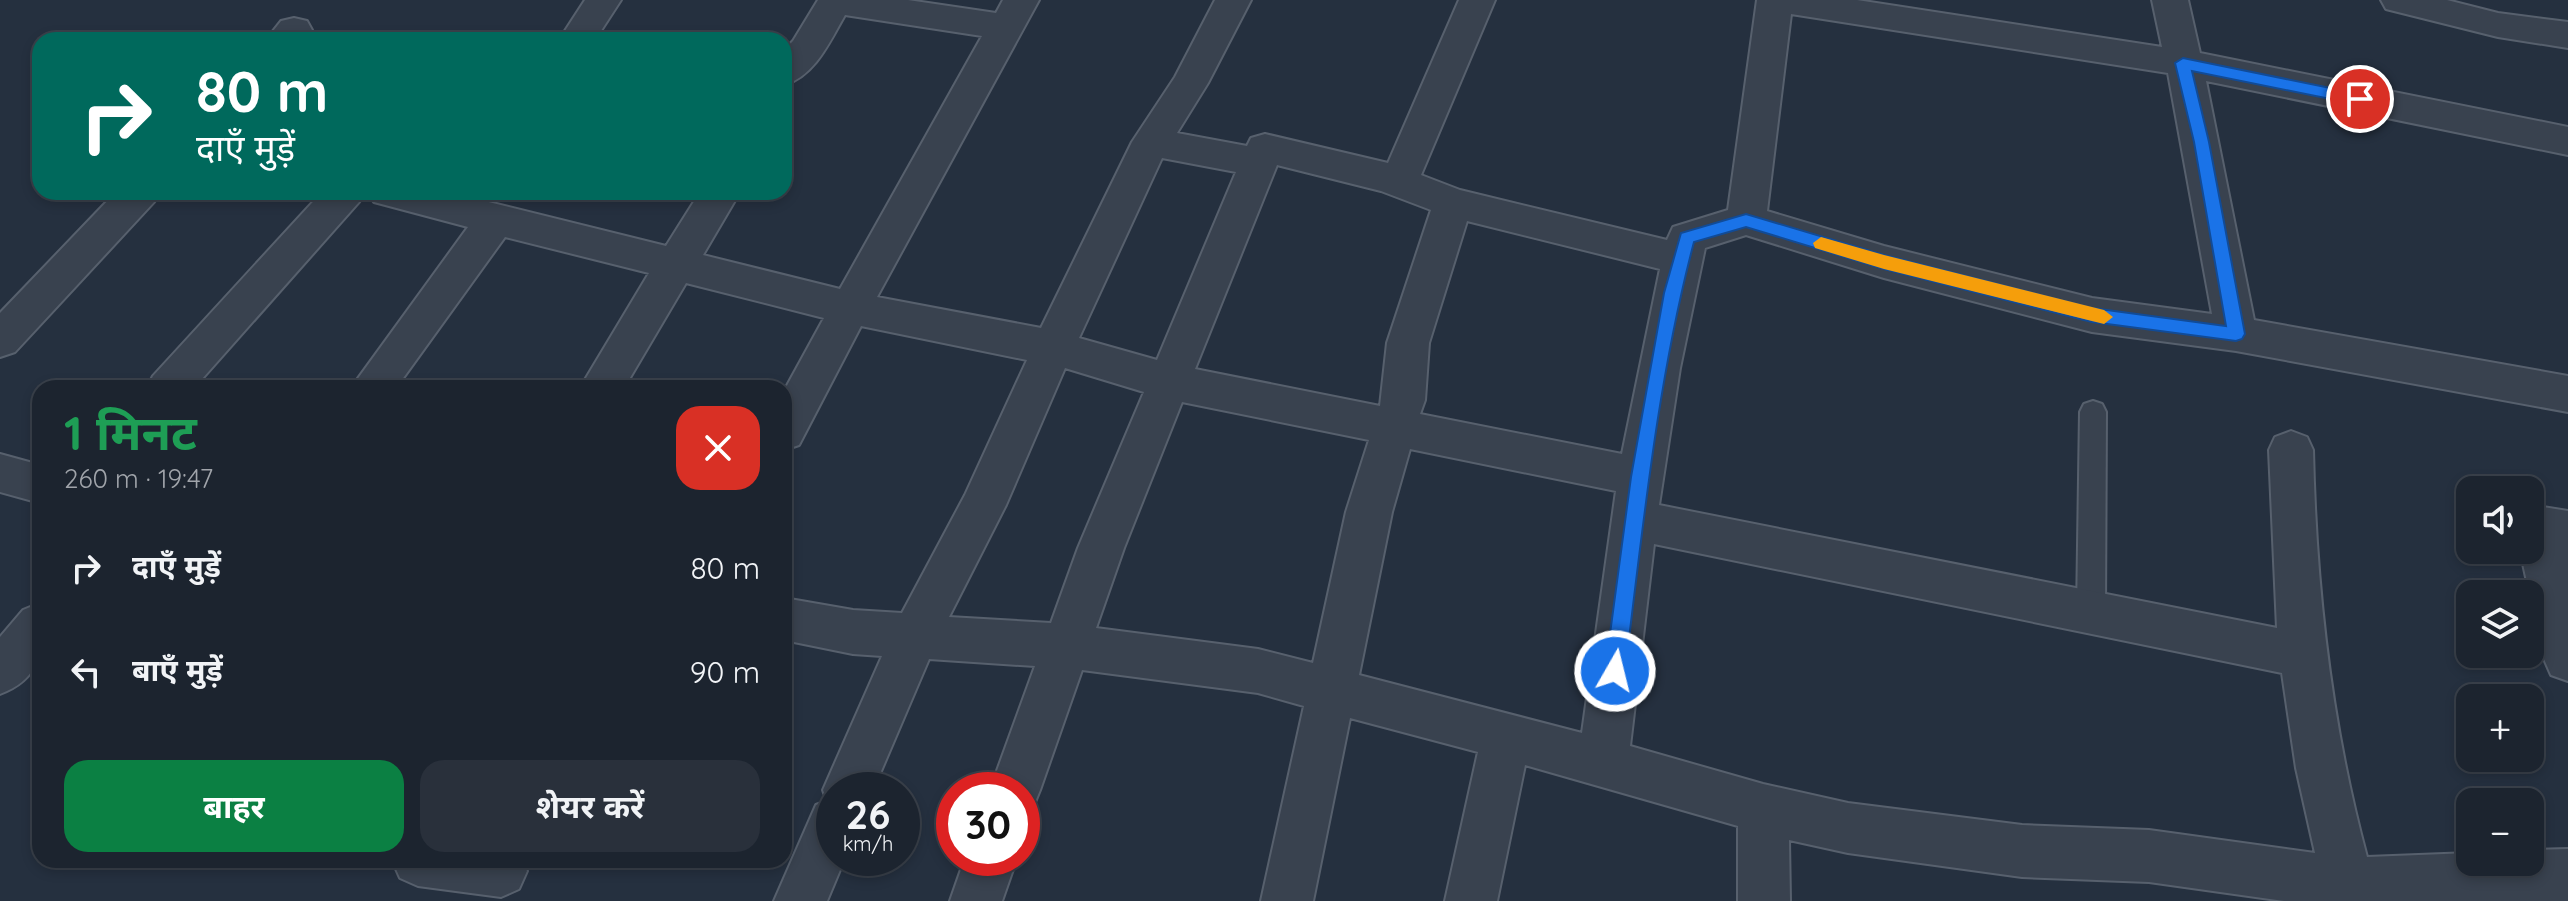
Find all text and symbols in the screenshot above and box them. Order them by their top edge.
text: 80 m [196,56,328,126]
icon: right [64,64,168,168]
pin [2326,65,2394,133]
icon: arrive [2338,77,2382,121]
text: दाएँ मुड़ें [196,125,295,170]
text: 1 मिनट [64,402,197,462]
button: close [676,406,760,490]
text: 260 m · 19:47 [64,462,213,495]
map controls [2456,476,2544,876]
button: sound [2456,476,2544,564]
icon: right [64,546,108,590]
text: दाएँ मुड़ें [132,547,221,585]
text: 80 m [690,549,760,587]
button: layers [2456,580,2544,668]
position arrow [1573,629,1657,713]
icon: left [64,650,108,694]
text: बाएँ मुड़ें [132,651,223,689]
text: 90 m [690,653,760,691]
button: + [2456,684,2544,772]
button: बाहर [64,760,404,852]
button: शेयर करें [420,760,760,852]
speed limit sign: 30 [936,772,1040,876]
button: − [2456,788,2544,876]
text: 26 [846,789,890,839]
text: km/h [843,831,893,856]

